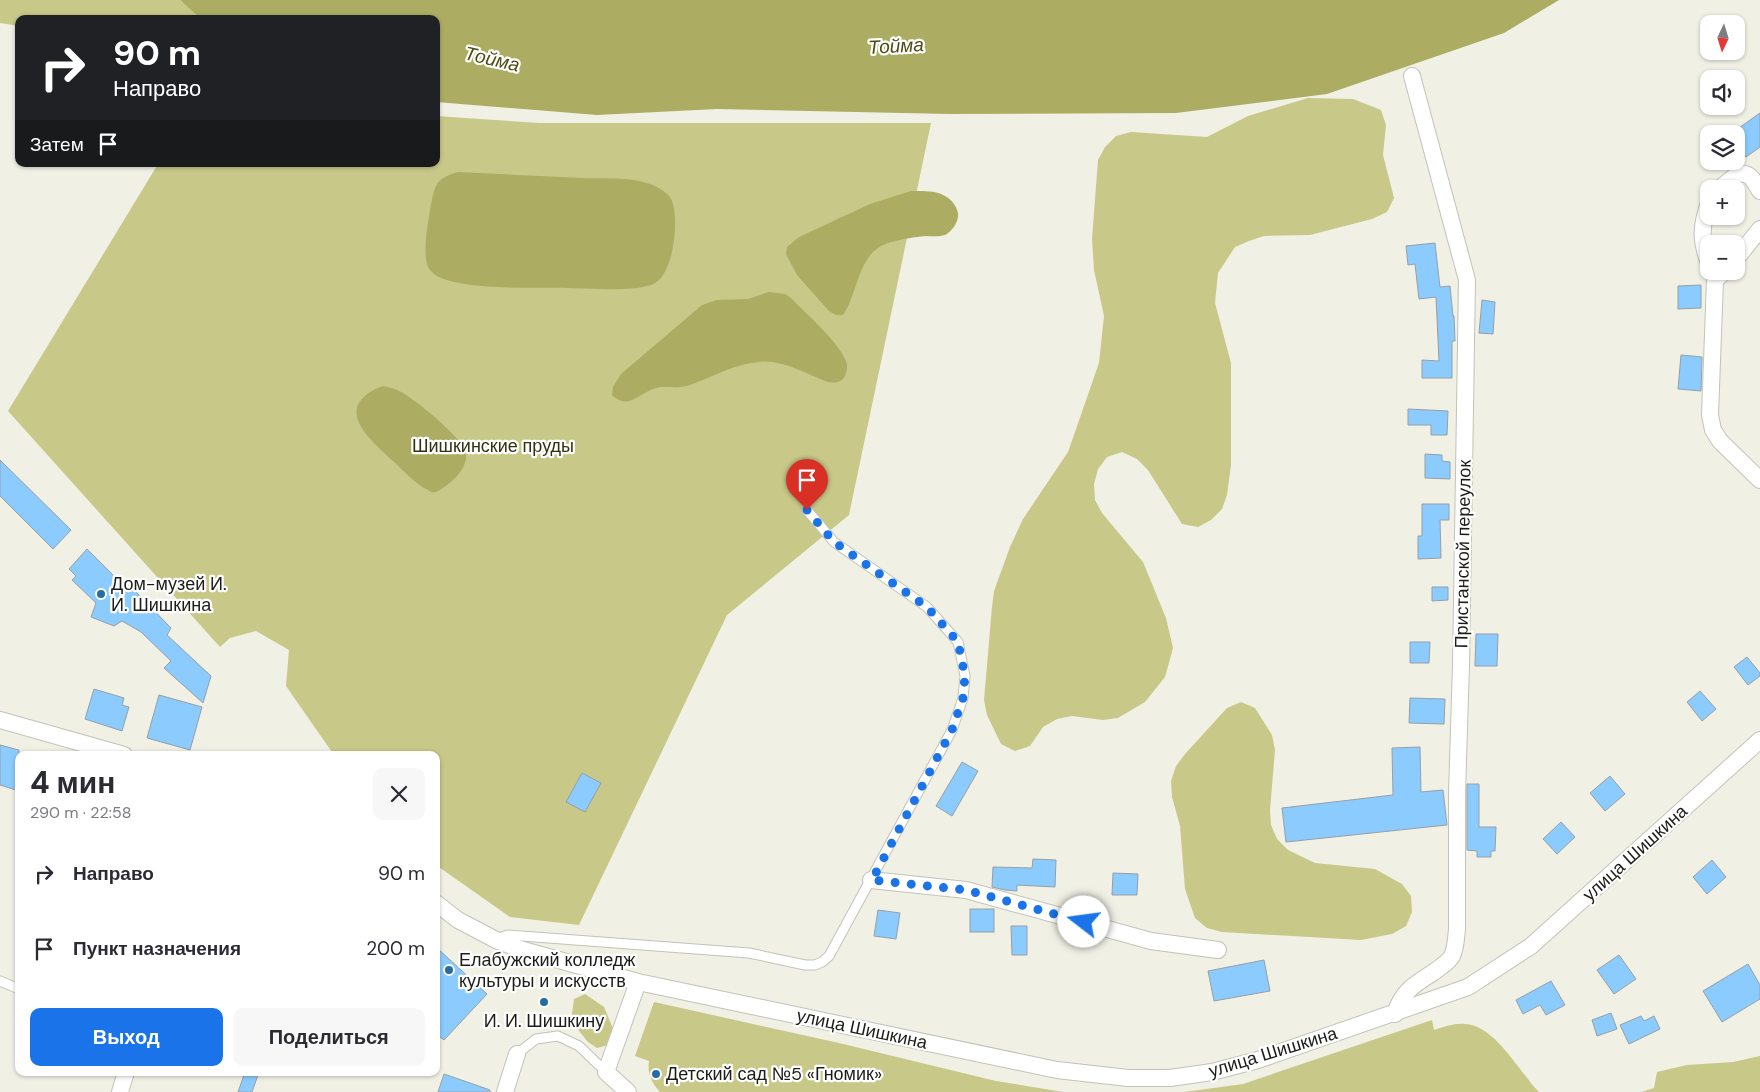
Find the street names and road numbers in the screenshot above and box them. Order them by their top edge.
street label: Пристанской переулок [1449,459,1477,649]
street label: улица Шишкина [1577,799,1693,906]
street label: улица Шишкина [794,1003,931,1055]
street label: улица Шишкина [1206,1021,1341,1083]

